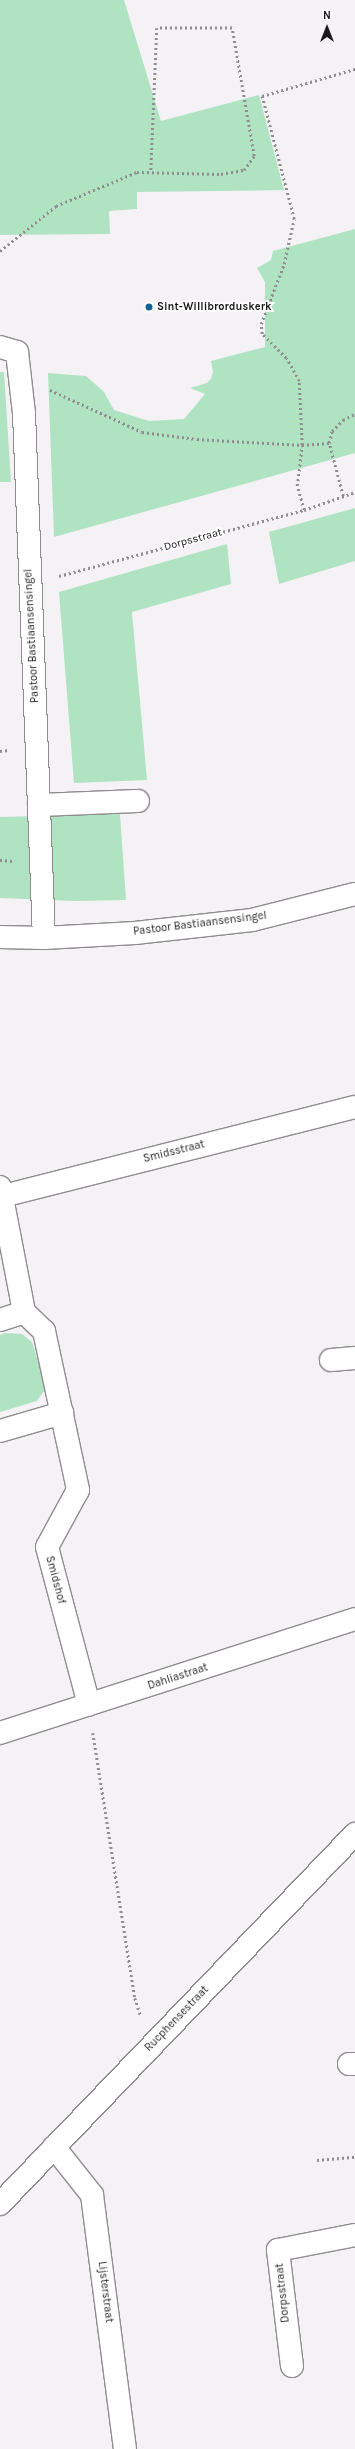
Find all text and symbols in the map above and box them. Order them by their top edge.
north arrow [307,8,347,48]
text: N [323,9,331,22]
place label: Sint-Willibrorduskerk [157,300,271,314]
marker: Sint-Willibrorduskerk [144,302,154,312]
street label: Dorpsstraat [163,526,223,554]
street label: Pastoor Bastiaansensingel [22,569,42,703]
street label: Pastoor Bastiaansensingel [133,909,267,939]
street label: Smidsstraat [142,1138,206,1166]
street label: Smidshof [42,1555,68,1605]
street label: Dahliastraat [146,1661,210,1693]
street label: Rucphensestraat [142,1983,212,2055]
street label: Lijsterstraat [95,2261,115,2323]
street label: Dorpsstraat [273,2263,293,2323]

